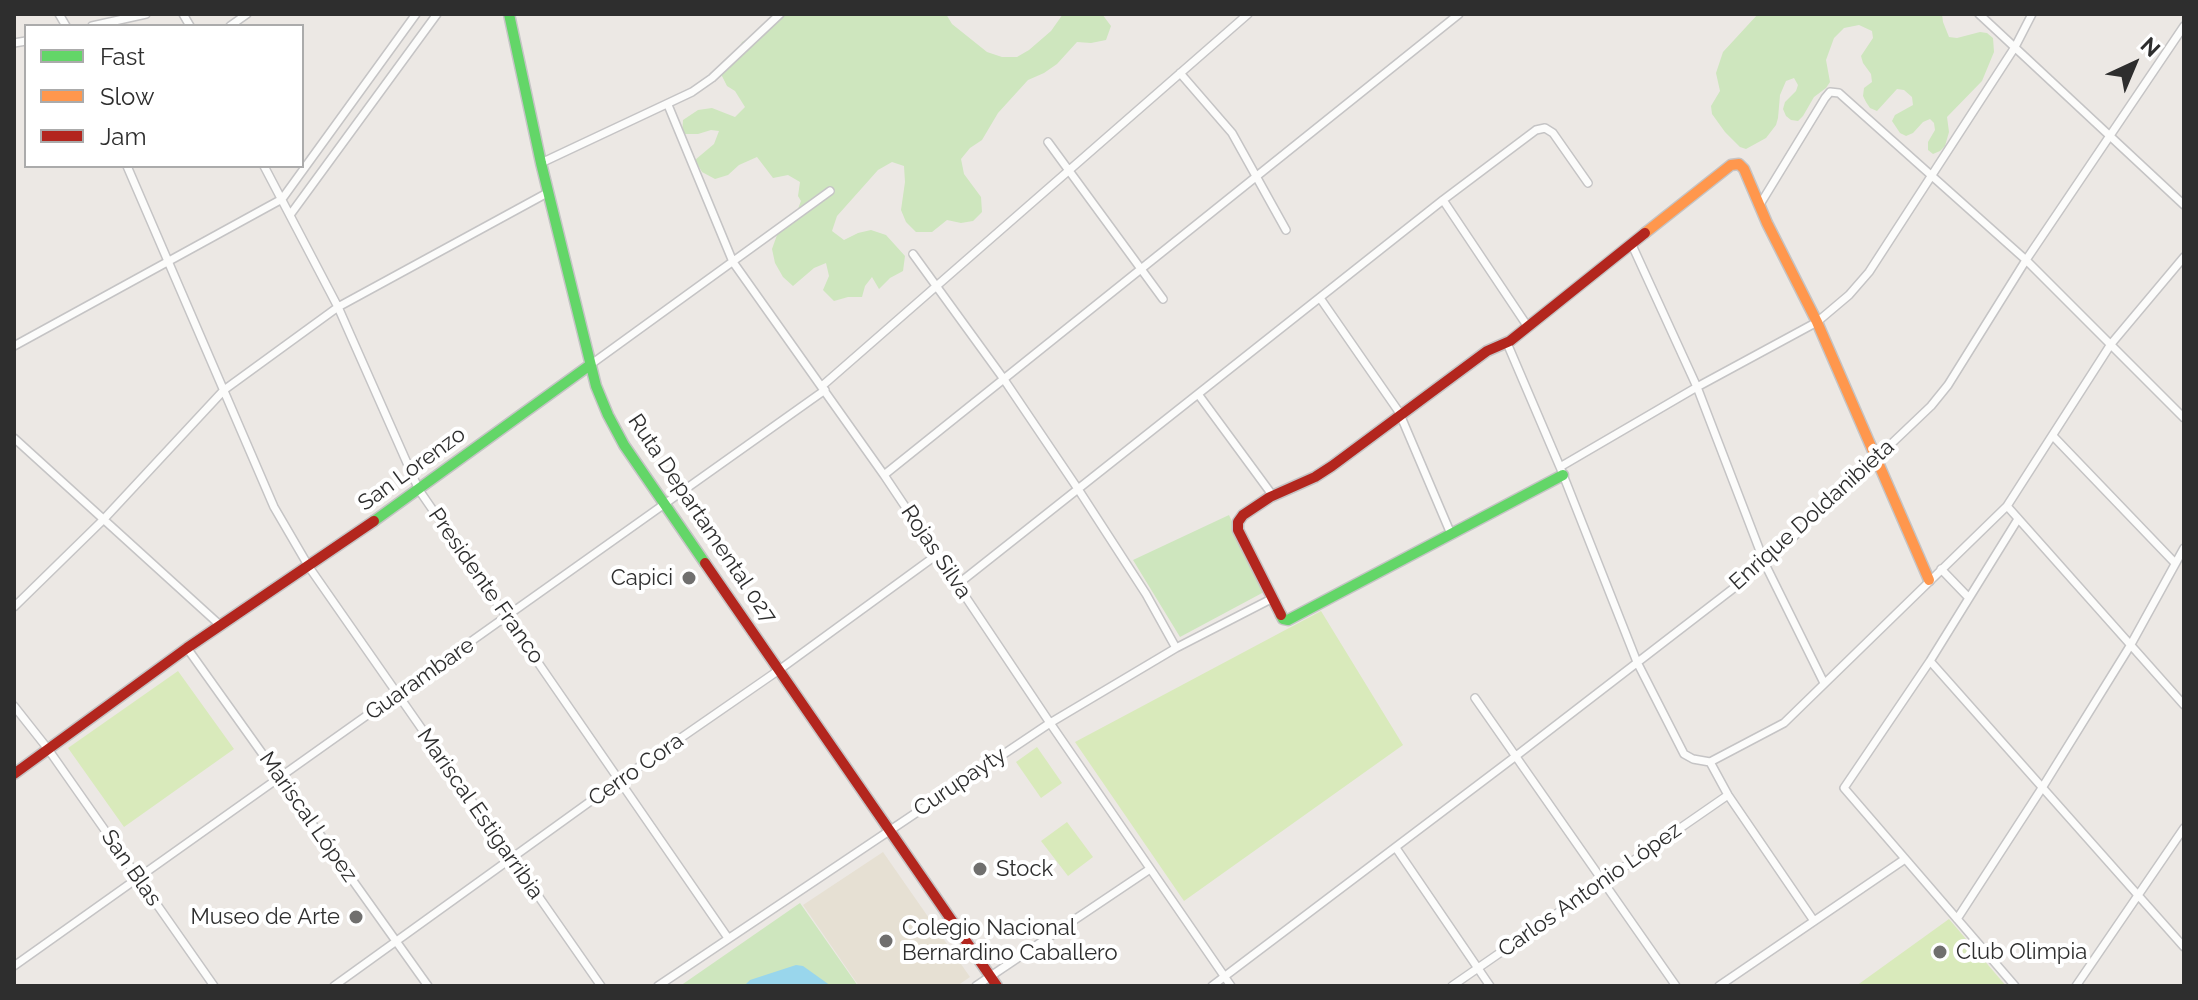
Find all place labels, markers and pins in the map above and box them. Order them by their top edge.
place label: Capici [611,565,673,591]
marker: Capici [680,569,698,587]
place label: Stock [996,856,1053,882]
marker: Stock [971,860,989,878]
place label: Museo de Arte [191,904,340,930]
marker: Museo de Arte [347,908,365,926]
place label: Colegio Nacional Bernardino Caballero [902,915,1118,966]
marker: Colegio Nacional Bernardino Caballero [877,932,895,950]
place label: Club Olimpia [1956,939,2087,965]
marker: Club Olimpia [1931,943,1949,961]

